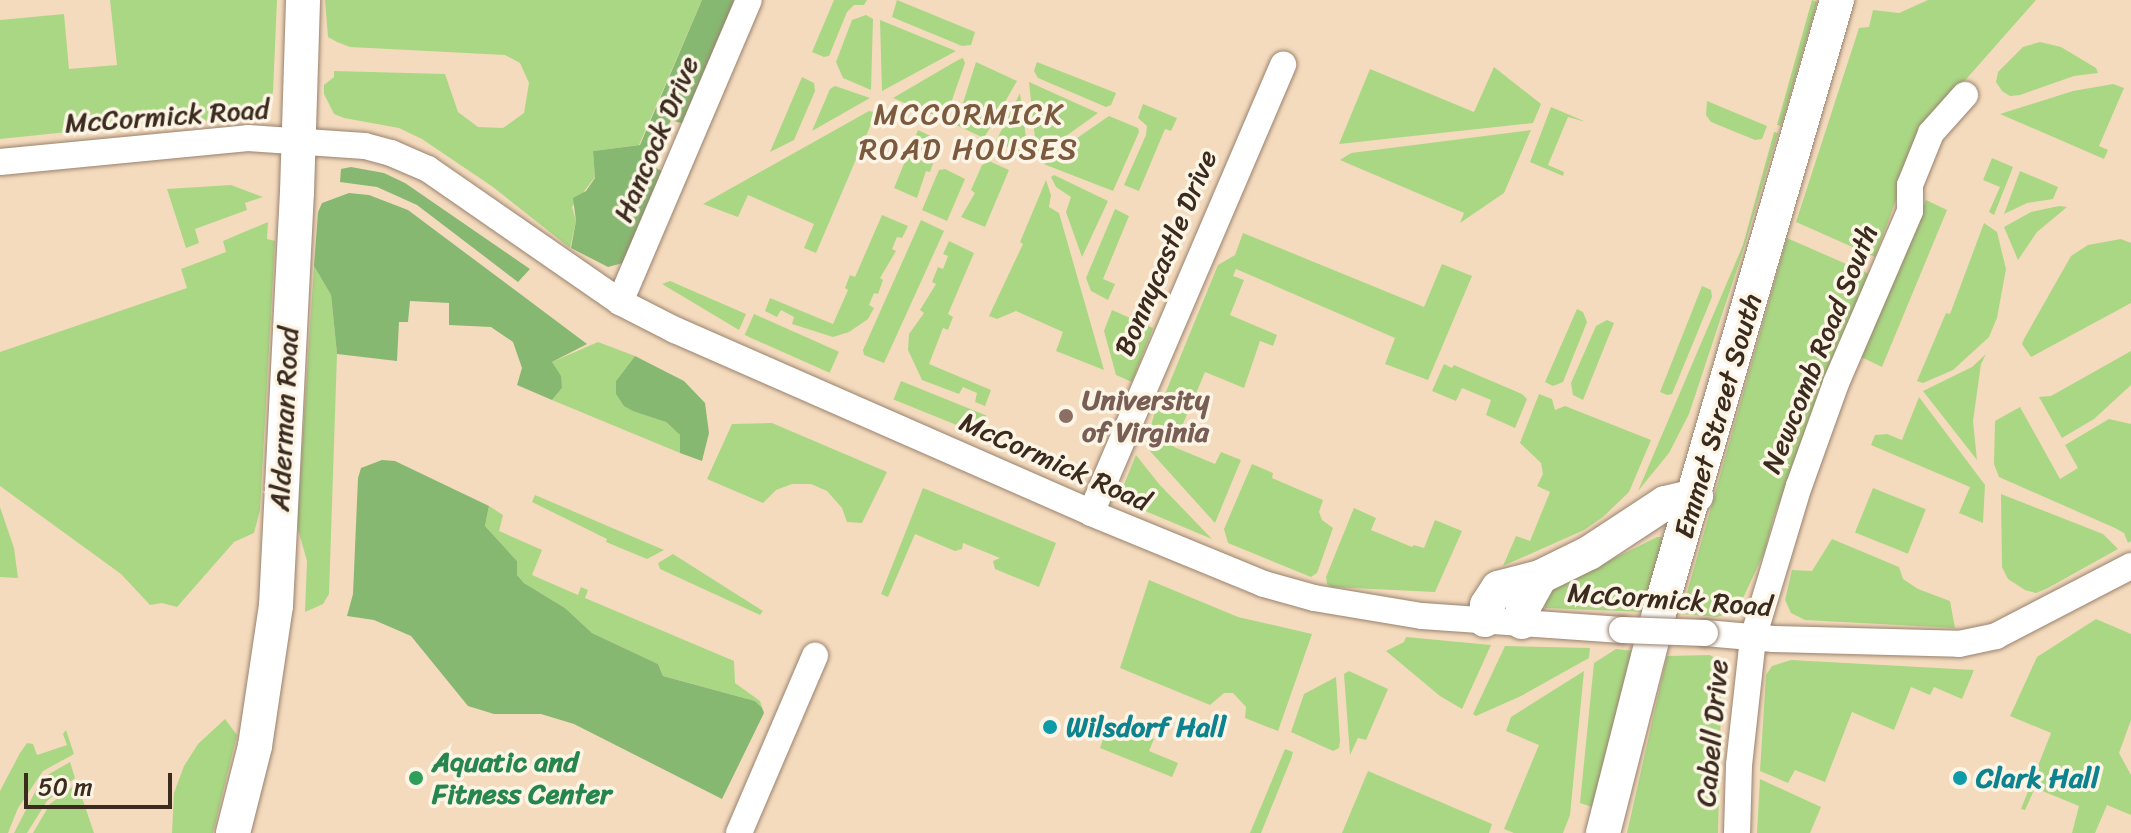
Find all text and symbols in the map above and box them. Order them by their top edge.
street label: Hancock Drive [606,51,706,227]
street label: McCormick Road [63,92,271,140]
district label: MCCORMICK ROAD HOUSES [861,96,1077,166]
street label: Bonnycastle Drive [1107,145,1225,361]
street label: Newcomb Road South [1755,219,1885,479]
street label: Emmet Street South [1667,289,1769,543]
street label: Alderman Road [262,326,306,512]
place label: University of Virginia [1082,383,1211,449]
street label: McCormick Road [954,405,1156,519]
marker: University of Virginia [1057,407,1075,425]
street label: McCormick Road [1566,576,1774,624]
street label: Cabell Drive [1689,658,1735,808]
place label: Wilsdorf Hall [1066,710,1226,744]
marker: Wilsdorf Hall [1041,718,1059,736]
place label: Aquatic and Fitness Center [432,745,613,811]
scale bar [28,757,176,807]
place label: Clark Hall [1976,761,2099,795]
text: 50 m [38,766,93,808]
marker: Aquatic and Fitness Center [407,769,425,787]
marker: Clark Hall [1951,769,1969,787]

